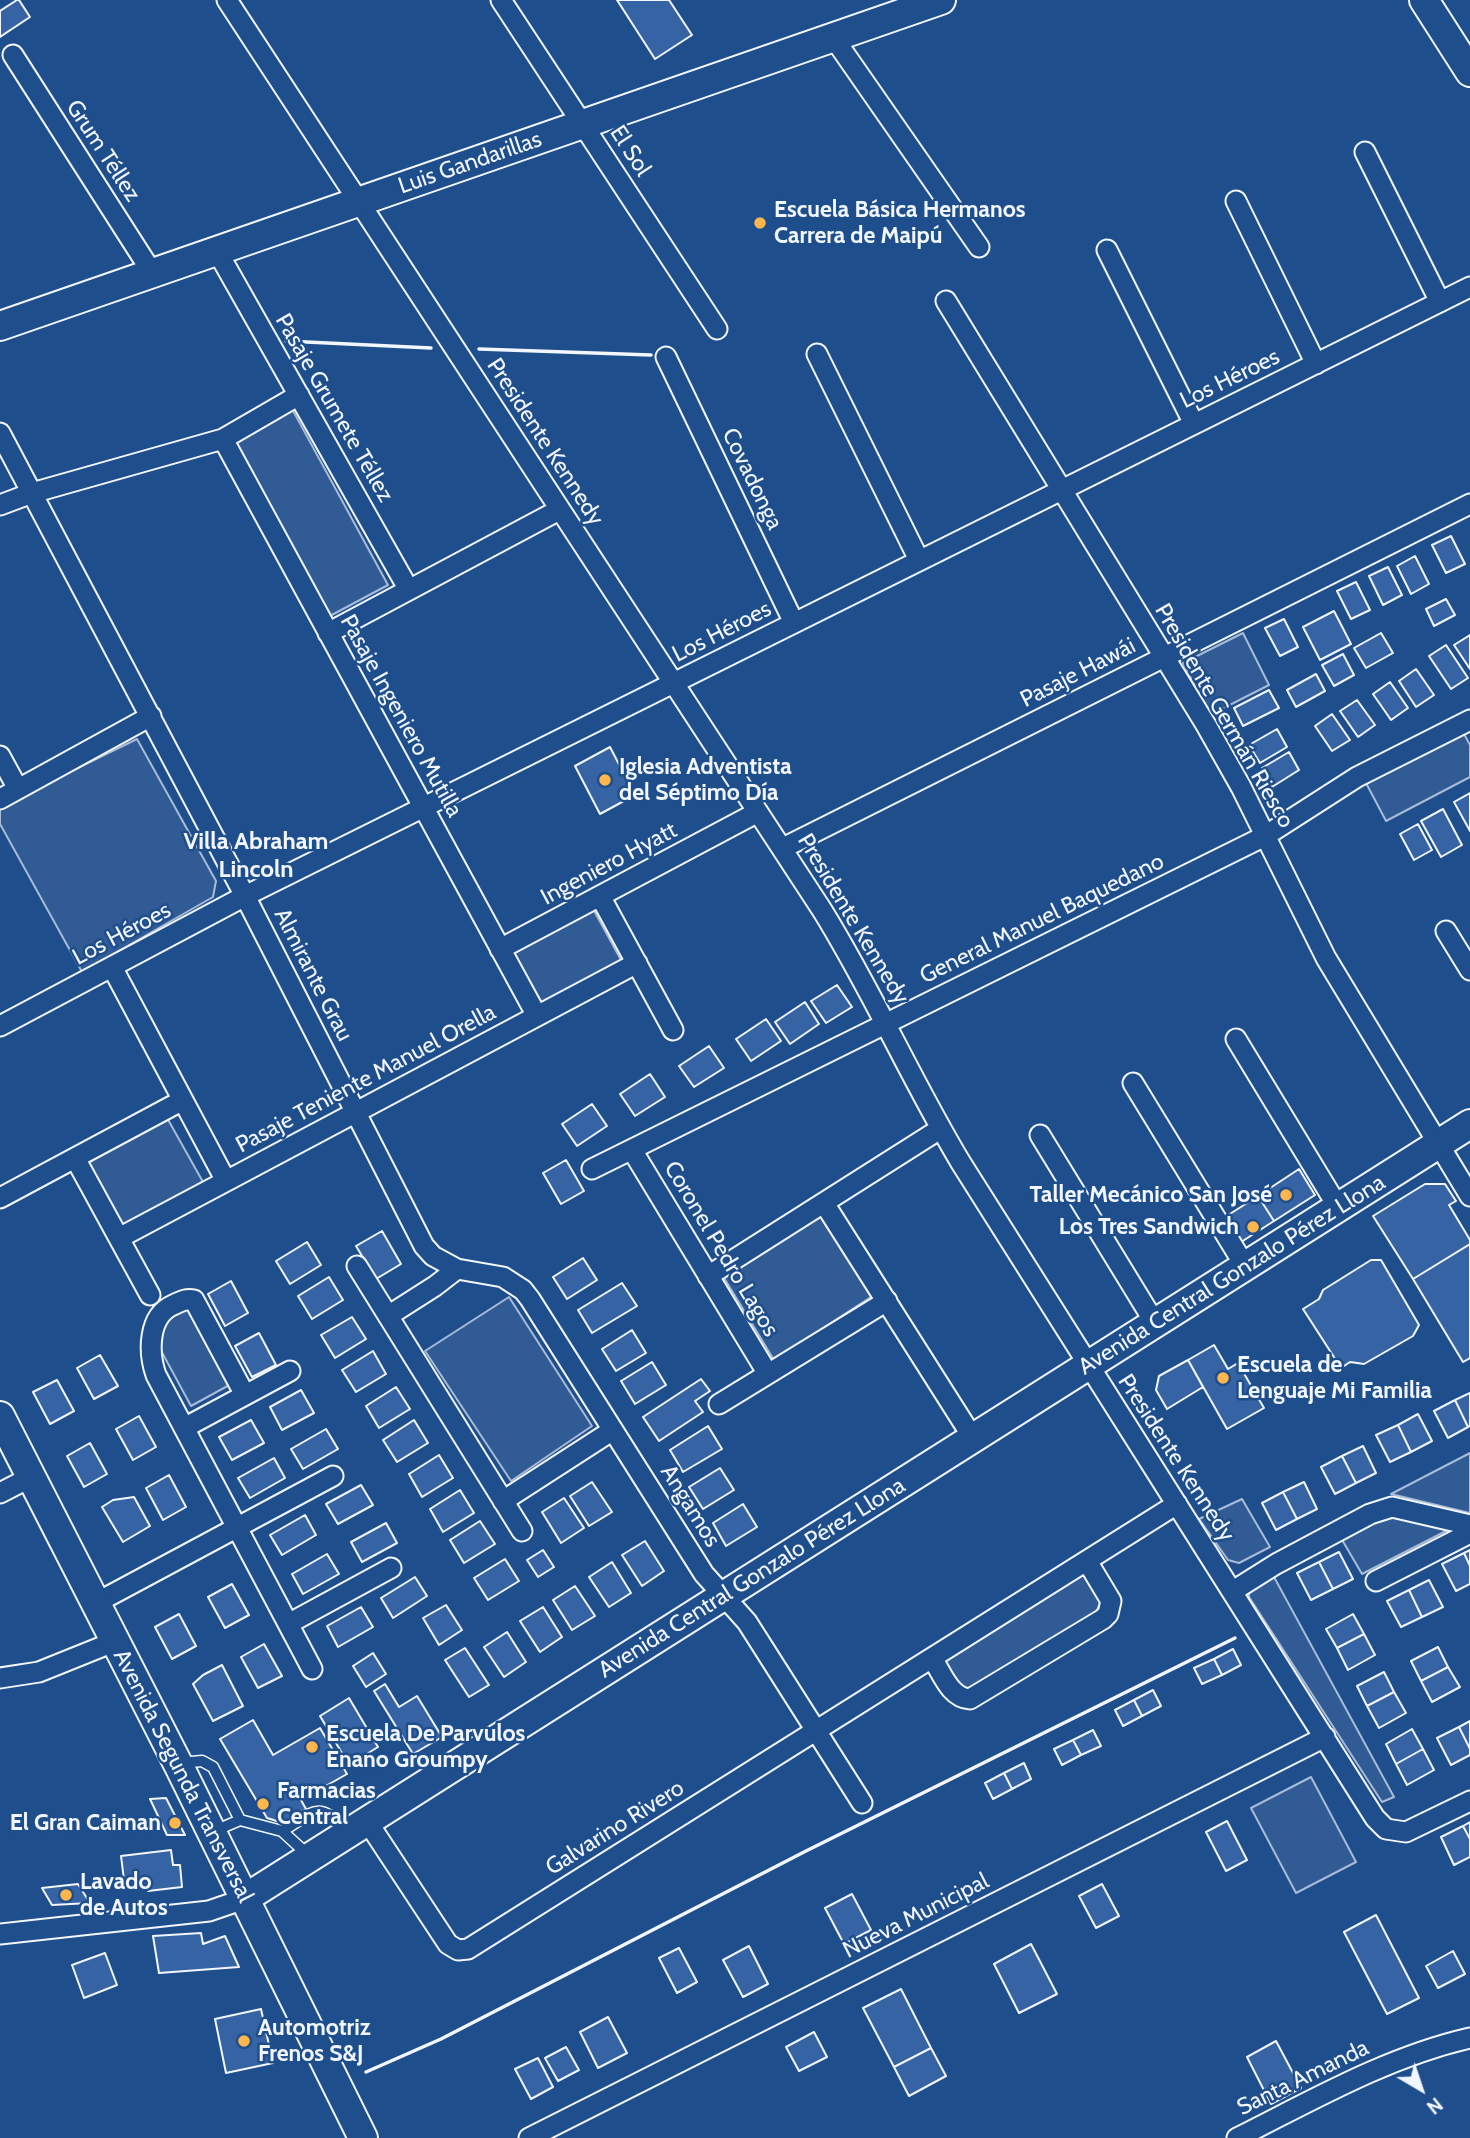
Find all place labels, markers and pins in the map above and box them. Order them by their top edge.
place label: Escuela Básica Hermanos Carrera de Maipú [774,196,1026,250]
marker: Escuela Básica Hermanos Carrera de Maipú [752,215,768,231]
place label: Iglesia Adventista del Séptimo Día [619,753,792,807]
marker: Iglesia Adventista del Séptimo Día [597,772,613,788]
place label: Taller Mecánico San José [1029,1181,1272,1209]
marker: Taller Mecánico San José [1278,1187,1294,1203]
place label: Los Tres Sandwich [1059,1213,1239,1241]
marker: Los Tres Sandwich [1245,1219,1261,1235]
place label: Escuela de Lenguaje Mi Familia [1237,1351,1432,1405]
marker: Escuela de Lenguaje Mi Familia [1215,1370,1231,1386]
place label: Escuela De Parvulos Enano Groumpy [326,1720,525,1774]
marker: Escuela De Parvulos Enano Groumpy [304,1739,320,1755]
place label: Farmacias Central [277,1777,376,1831]
marker: Farmacias Central [255,1796,271,1812]
place label: El Gran Caiman [10,1809,161,1837]
marker: El Gran Caiman [167,1815,183,1831]
place label: Lavado de Autos [80,1868,168,1922]
marker: Lavado de Autos [58,1887,74,1903]
place label: Automotriz Frenos S&J [258,2014,371,2068]
marker: Automotriz Frenos S&J [236,2033,252,2049]

